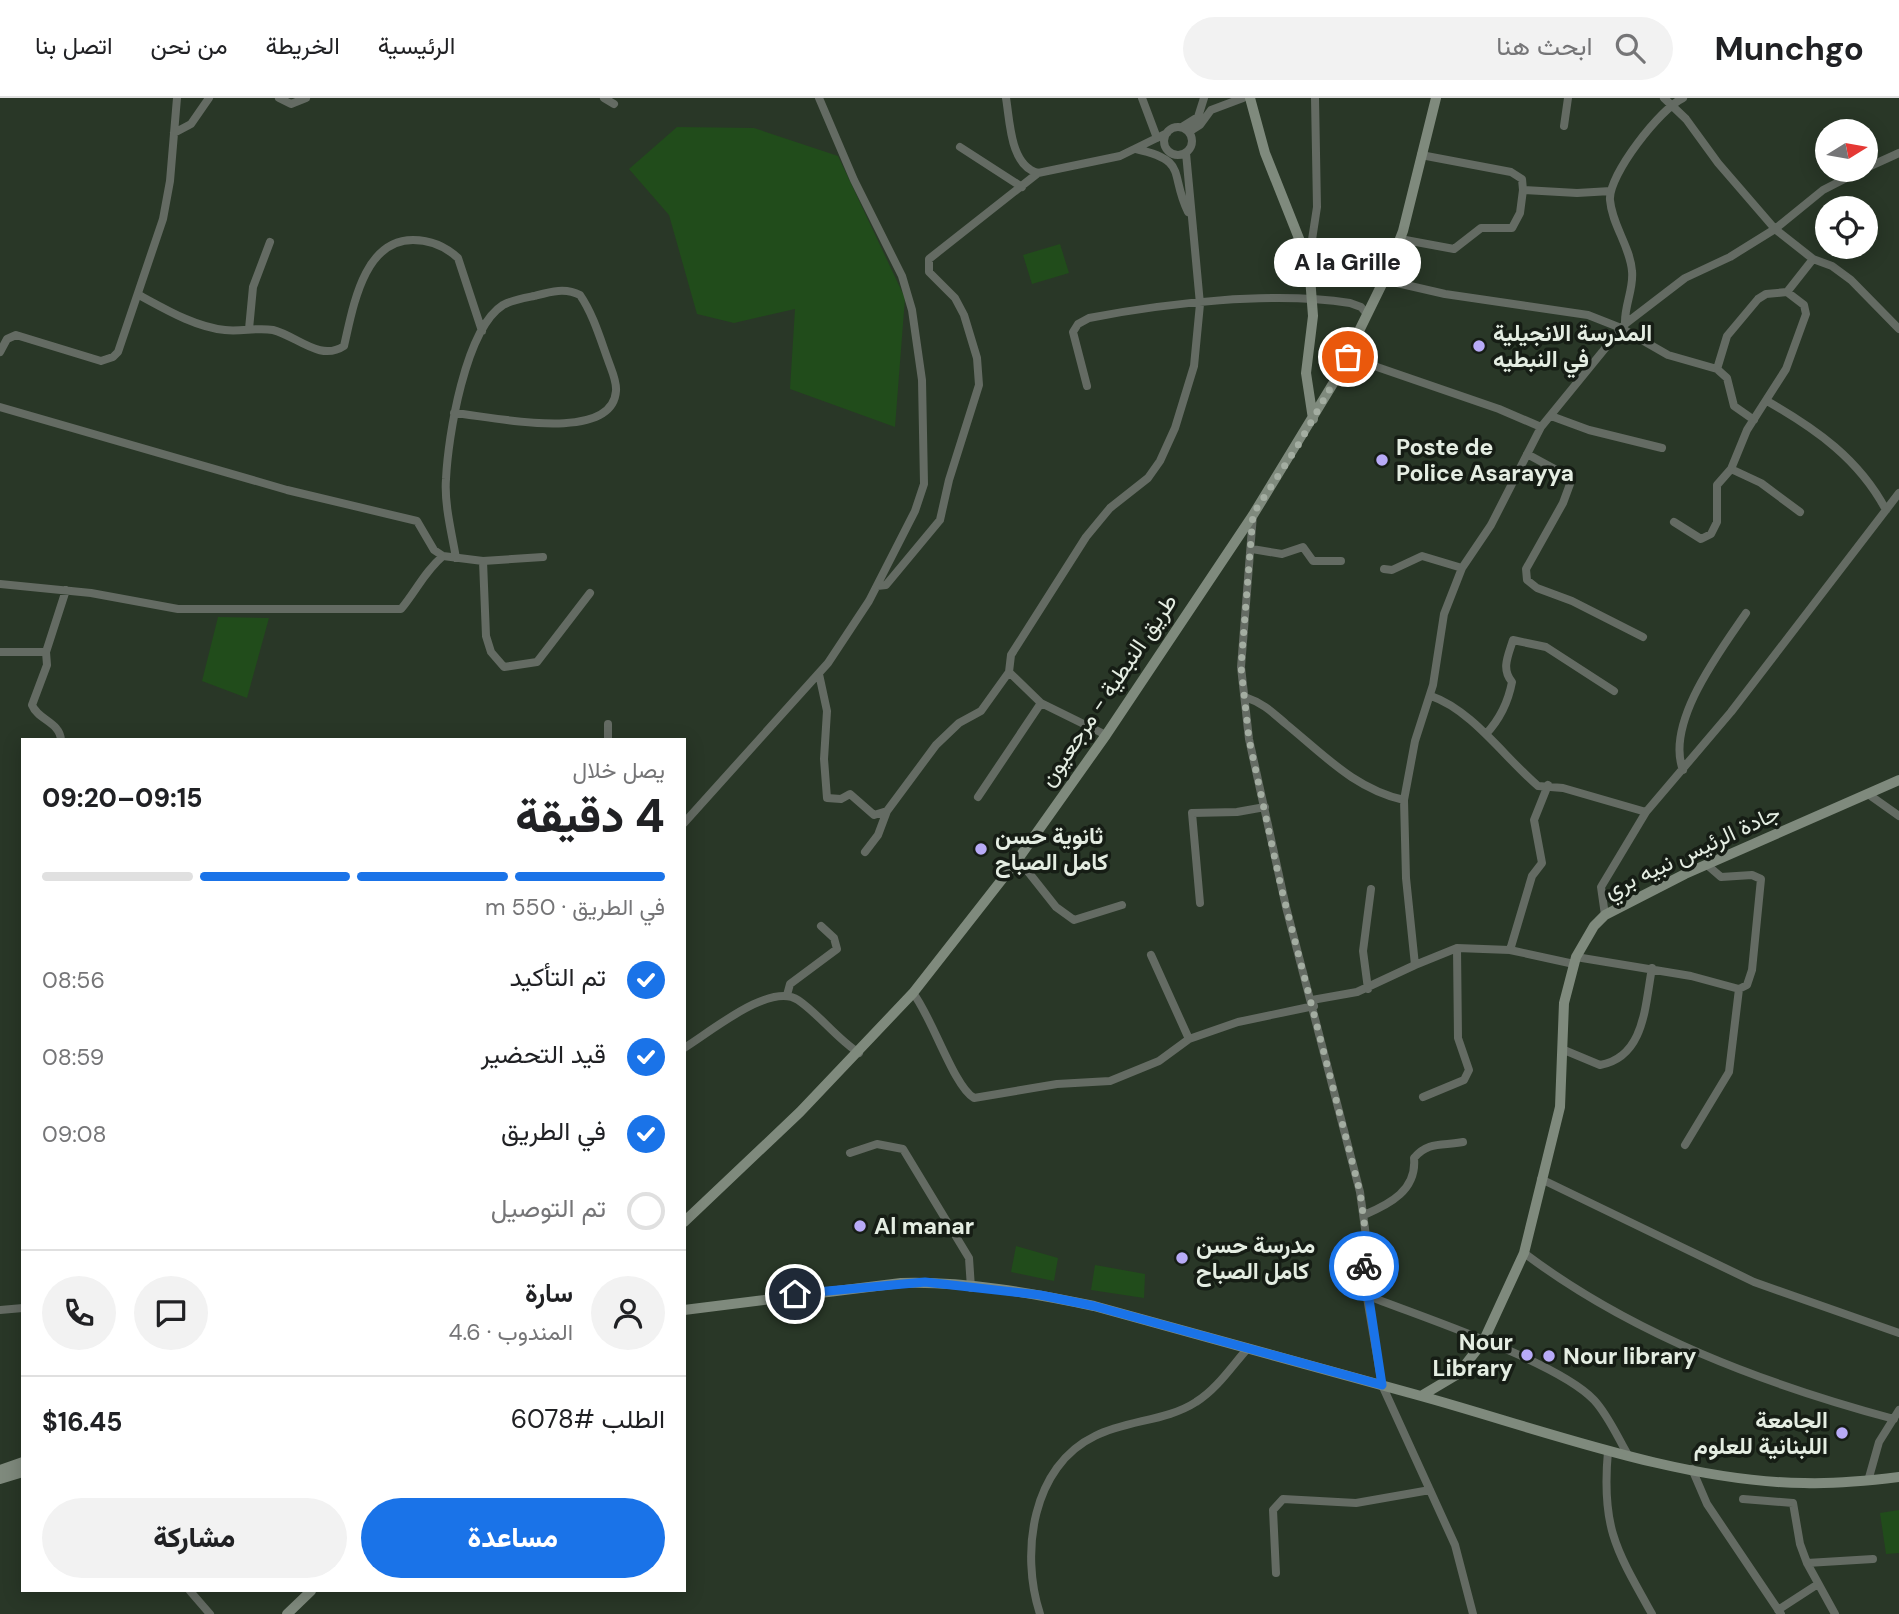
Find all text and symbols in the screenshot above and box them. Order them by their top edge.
search box [1183,17,1673,80]
text: Munchgo [1715,27,1864,70]
text: ابحث هنا [1496,29,1593,63]
icon: search [1611,29,1649,67]
text: اتصل بنا [35,30,112,61]
text: من نحن [150,30,228,61]
text: الخريطة [266,30,340,61]
text: الرئيسية [378,30,455,61]
north arrow [1815,119,1878,182]
map controls [1815,119,1878,259]
button: locate [1815,196,1878,259]
callout: A la Grille [1274,238,1422,287]
text: A la Grille [1294,247,1401,277]
place label: المدرسة الانجيلية في النبطيه [1493,318,1652,379]
pin [1318,327,1378,387]
icon: bag [1329,338,1367,376]
marker: المدرسة الانجيلية في النبطيه [1471,338,1487,354]
place label: Poste de Police Asarayya [1396,432,1574,488]
marker: Poste de Police Asarayya [1374,452,1390,468]
street label: طريق النبطية - مرجعيون [1032,588,1184,792]
text: يصل خلال [573,755,665,785]
text: 09:15–09:20 [42,781,203,815]
text: 4 دقيقة [515,786,665,846]
street label: جادة الرئيس نبيه بري [1599,797,1787,909]
place label: ثانوية حسن كامل الصباح [995,821,1108,878]
marker: ثانوية حسن كامل الصباح [973,841,989,857]
text: في الطريق · 550 m [485,892,665,922]
text: تم التأكيد [510,960,606,994]
icon: check [627,961,665,999]
text: 08:56 [42,965,105,995]
text: قيد التحضير [481,1037,606,1071]
icon: check [627,1038,665,1076]
text: 08:59 [42,1042,104,1072]
text: في الطريق [501,1114,606,1148]
icon: check [627,1115,665,1153]
text: 09:08 [42,1119,107,1149]
text: تم التوصيل [491,1191,606,1225]
place label: Al manar [874,1211,974,1241]
marker: Al manar [852,1218,868,1234]
place label: مدرسة حسن كامل الصباح [1196,1230,1315,1287]
courier [1329,1231,1399,1301]
icon: bike [1345,1247,1383,1285]
marker: مدرسة حسن كامل الصباح [1174,1250,1190,1266]
pin [765,1264,825,1324]
icon: home [776,1275,814,1313]
button: phone [42,1276,116,1350]
button: chat [134,1276,208,1350]
text: سارة [525,1276,573,1310]
button: person [591,1276,665,1350]
text: المندوب · 4.6 [448,1317,573,1347]
place label: Nour Library [1433,1327,1513,1383]
place label: Nour library [1563,1341,1697,1371]
marker: Nour Library [1519,1347,1535,1363]
marker: Nour library [1541,1348,1557,1364]
text: الطلب #6078 [511,1402,665,1436]
text: $16.45 [42,1405,122,1439]
place label: الجامعة اللبنانية للعلوم [1694,1405,1828,1461]
marker: الجامعة اللبنانية للعلوم [1834,1425,1850,1441]
button: مشاركة [42,1498,347,1578]
button: مساعدة [361,1498,665,1578]

